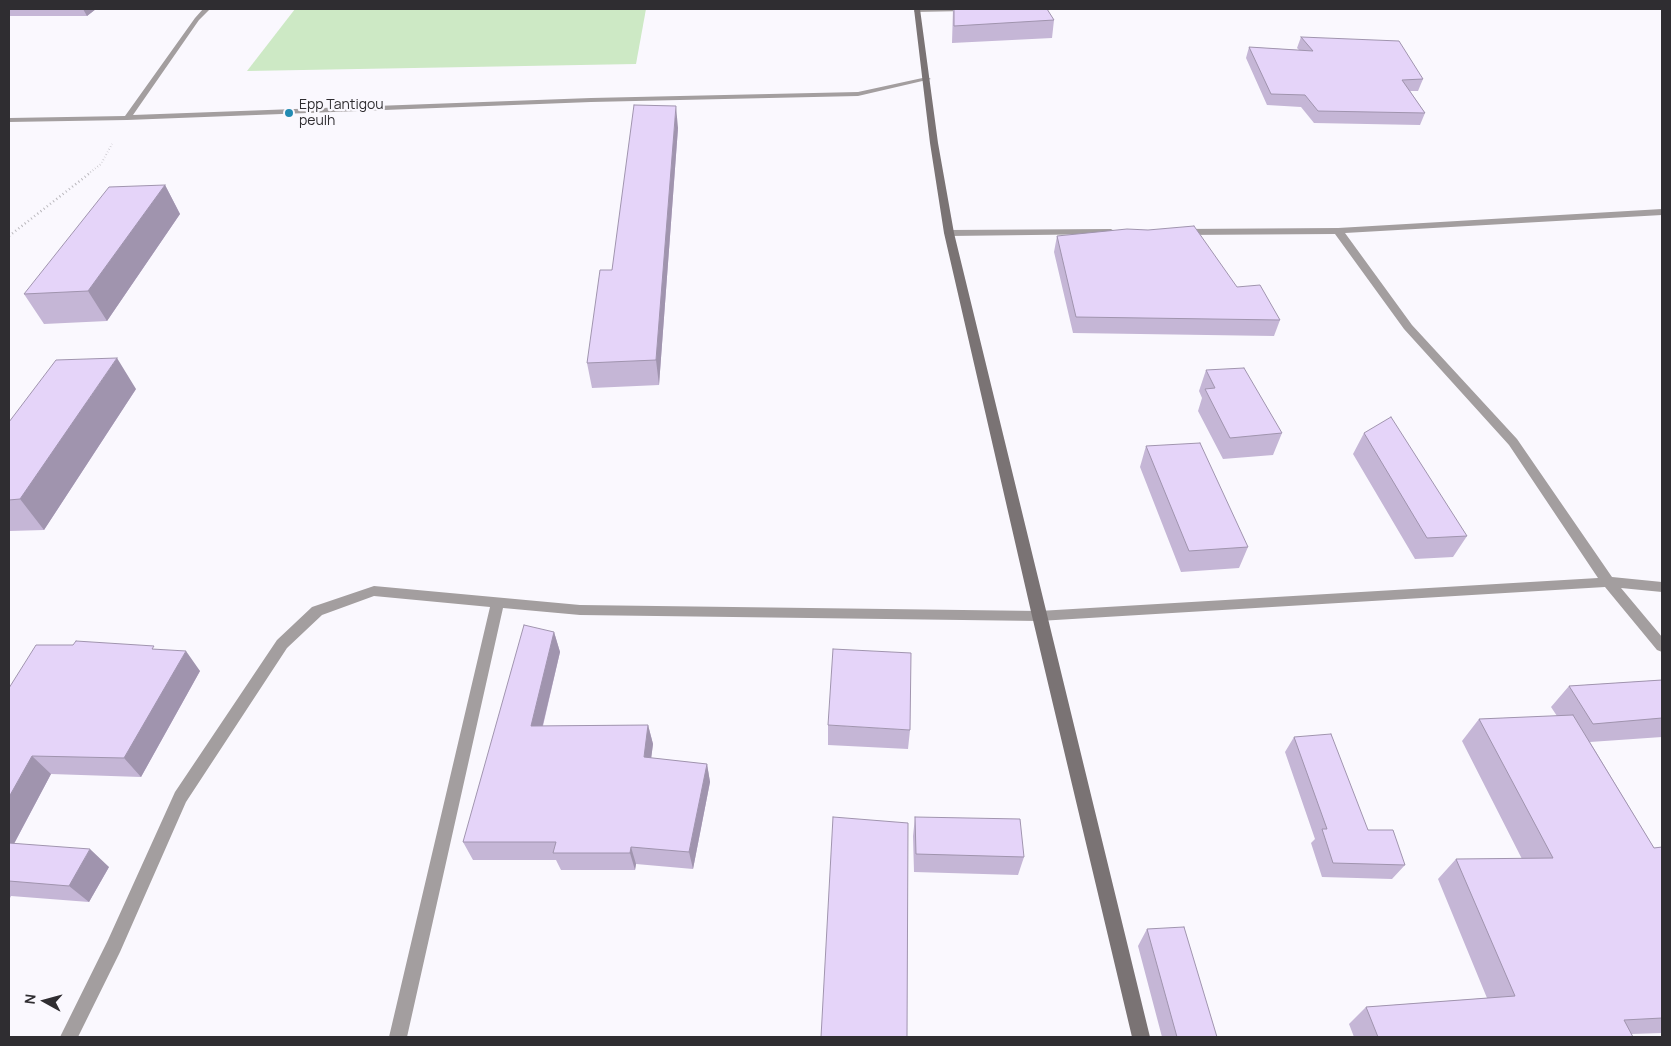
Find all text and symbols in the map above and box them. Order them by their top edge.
place label: Epp Tantigou peulh [299,97,384,130]
marker: Epp Tantigou peulh [283,107,295,119]
north arrow [20,976,70,1026]
text: N [20,993,40,1005]

